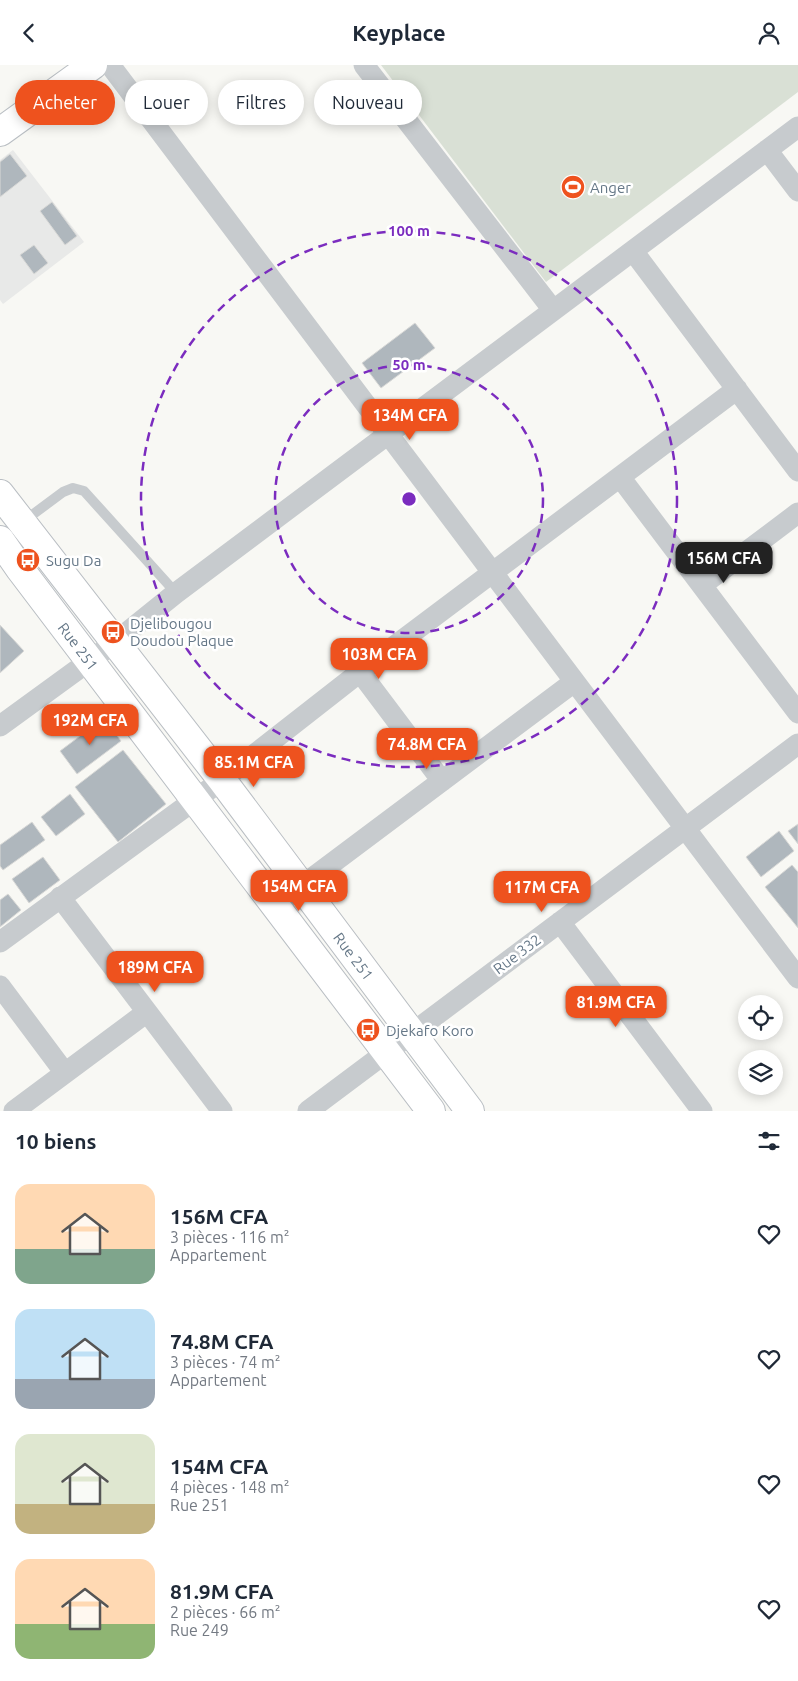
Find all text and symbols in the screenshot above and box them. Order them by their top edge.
icon: back [15,19,43,47]
icon: person [755,19,783,47]
text: Keyplace [352,20,446,45]
chip: Acheter [15,80,115,125]
chip: Louer [125,80,208,125]
chip: Filtres [218,80,304,125]
chip: Nouveau [314,80,422,125]
sports icon: Anger [560,174,586,200]
place label: Anger [590,179,631,196]
text: 100 m [388,222,430,239]
text: 50 m [392,356,426,373]
pin: 134M CFA [358,399,462,441]
text: 134M CFA [373,406,447,424]
centre of rings [400,490,418,508]
pin: 156M CFA [672,541,776,584]
bus stop icon: Sugu Da [15,547,41,573]
text: 156M CFA [687,549,761,567]
place label: Sugu Da [46,552,101,569]
place label: Djelibougou Doudou Plaque [130,615,234,649]
street label: Rue 251 [55,619,102,673]
bus stop icon: Djelibougou Doudou Plaque [100,619,126,645]
pin: 103M CFA [327,637,431,680]
text: 103M CFA [342,645,416,663]
pin: 192M CFA [38,703,142,746]
text: 192M CFA [53,711,127,729]
pin: 74.8M CFA [370,727,484,770]
text: 74.8M CFA [388,735,466,753]
pin: 85.1M CFA [197,745,311,788]
text: 85.1M CFA [215,753,293,771]
pin: 154M CFA [247,869,351,912]
pin: 117M CFA [490,871,594,913]
text: 154M CFA [262,877,336,895]
text: 117M CFA [505,878,579,896]
street label: Rue 251 [331,929,377,983]
street label: Rue 332 [490,931,544,977]
pin: 189M CFA [103,951,207,993]
text: 189M CFA [118,958,192,976]
pin: 81.9M CFA [559,985,673,1028]
text: 81.9M CFA [577,993,655,1011]
map controls [738,995,783,1095]
button: locate [738,995,783,1040]
bus stop icon: Djekafo Koro [355,1017,381,1043]
place label: Djekafo Koro [386,1022,474,1039]
button: layers [738,1050,783,1095]
icon: filters [755,1127,783,1155]
text: 10 biens [15,1129,96,1153]
icon: home [55,1204,115,1264]
text: 156M CFA [170,1204,268,1228]
icon: heart [755,1220,783,1248]
text: 3 pièces · 116 m² [170,1228,290,1246]
text: Appartement [170,1246,267,1264]
icon: home [55,1329,115,1389]
text: 74.8M CFA [170,1329,273,1353]
icon: heart [755,1345,783,1373]
text: 3 pièces · 74 m² [170,1353,280,1371]
text: Appartement [170,1371,267,1389]
icon: home [55,1454,115,1514]
text: 154M CFA [170,1454,268,1478]
icon: heart [755,1470,783,1498]
text: 4 pièces · 148 m² [170,1478,290,1496]
text: Rue 251 [170,1496,229,1514]
icon: home [55,1579,115,1639]
text: 81.9M CFA [170,1579,273,1603]
icon: heart [755,1595,783,1623]
text: 2 pièces · 66 m² [170,1603,280,1621]
text: Rue 249 [170,1621,229,1639]

